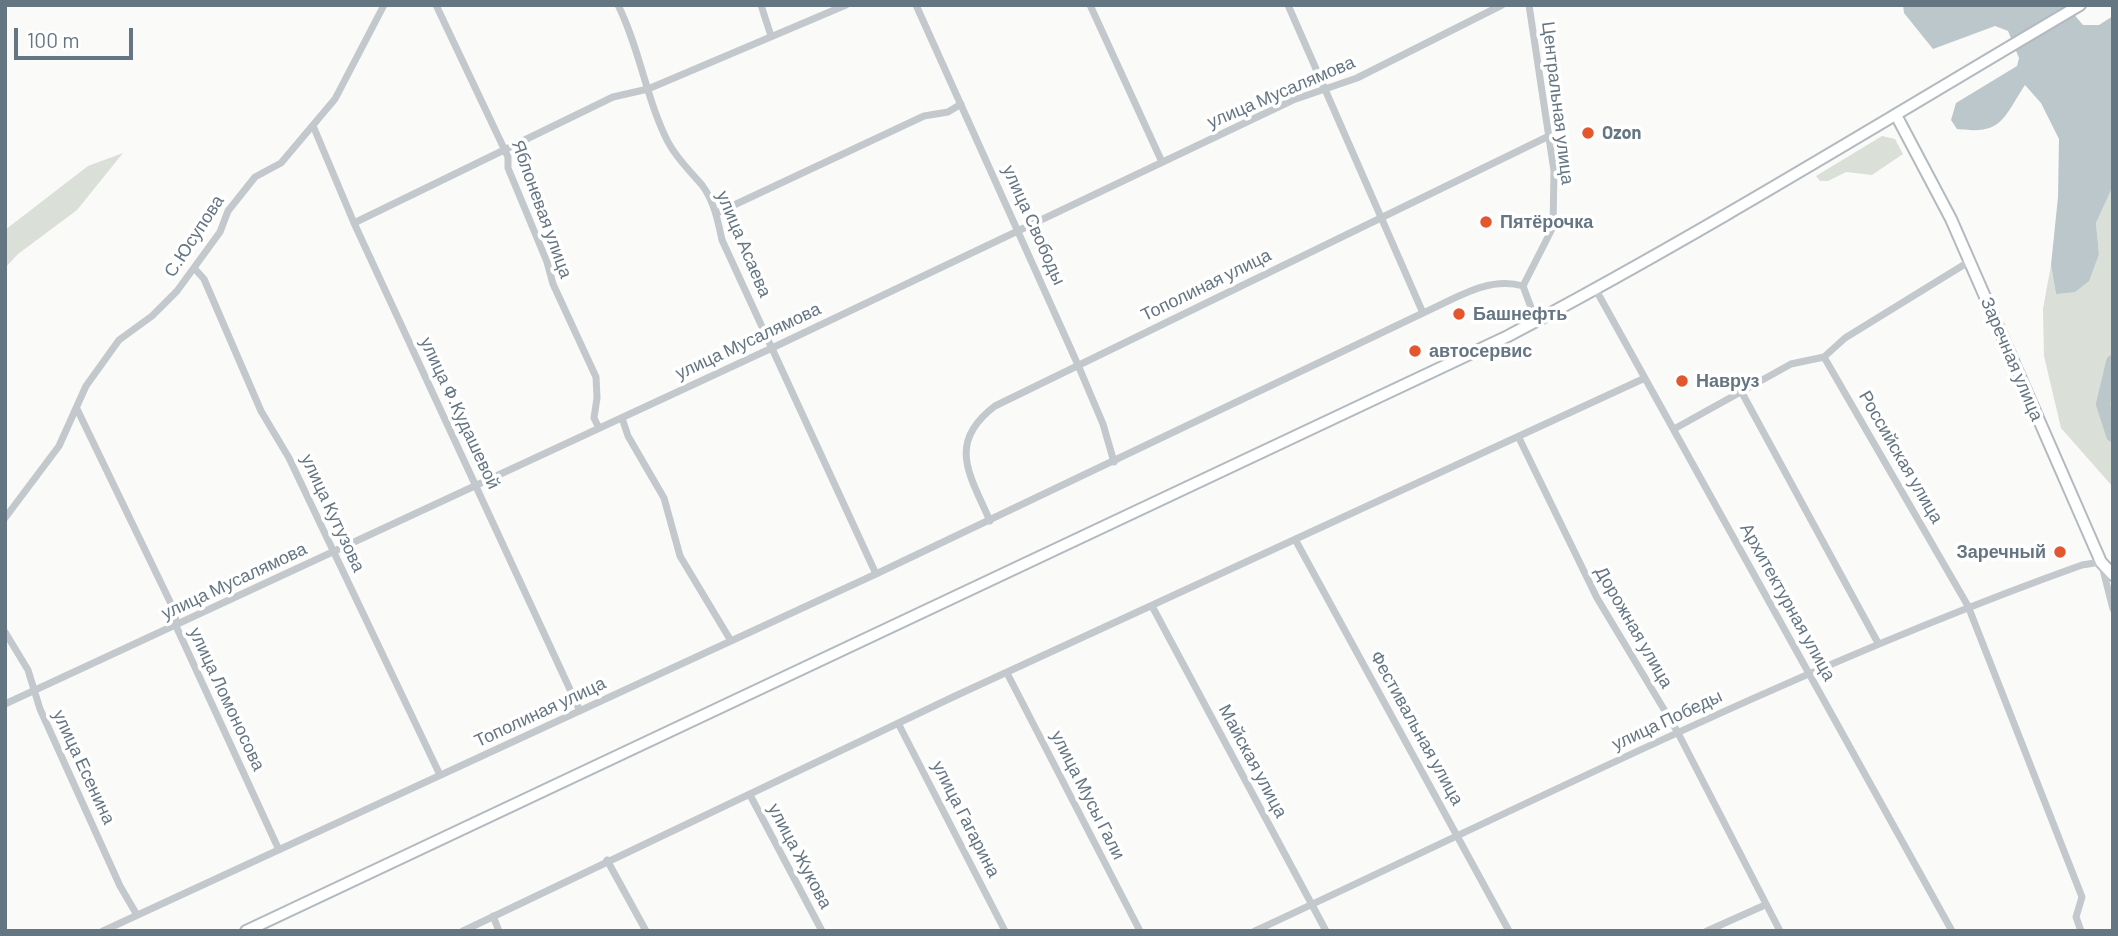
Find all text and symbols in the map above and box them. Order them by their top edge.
scale bar [18,14,136,58]
street label: Центральная улица [1537,20,1579,186]
text: 100 m [27,27,80,52]
street label: улица Мусалямова [1204,51,1358,133]
place label: Ozon [1602,122,1641,144]
marker: Ozon [1580,125,1596,141]
street label: Яблоневая улица [507,137,577,281]
street label: улица Свободы [998,162,1070,288]
street label: улица Асаева [712,188,776,300]
street label: С.Юсупова [160,191,228,281]
place label: Пятёрочка [1500,211,1593,233]
marker: Пятёрочка [1478,214,1494,230]
street label: Тополиная улица [1137,244,1275,326]
street label: Заречная улица [1976,294,2048,424]
street label: улица Мусалямова [672,298,824,384]
place label: Башнефть [1473,303,1567,325]
marker: Башнефть [1451,306,1467,322]
street label: улица Ф.Кудашевой [415,334,505,492]
place label: автосервис [1429,340,1532,362]
marker: автосервис [1407,343,1423,359]
place label: Навруз [1696,370,1760,392]
marker: Навруз [1674,373,1690,389]
street label: Российская улица [1854,387,1948,527]
street label: улица Кутузова [296,451,370,575]
street label: Архитектурная улица [1736,519,1840,685]
street label: улица Мусалямова [158,538,310,624]
place label: Заречный [1956,541,2046,563]
marker: Заречный [2052,544,2068,560]
street label: Дорожная улица [1590,562,1678,692]
street label: улица Ломоносова [184,624,270,774]
street label: Фестивальная улица [1366,647,1468,809]
street label: Тополиная улица [471,672,609,752]
street label: улица Победы [1608,685,1726,755]
street label: Майская улица [1214,701,1292,821]
street label: улица Есенина [48,706,120,828]
street label: улица Мусы Гали [1046,727,1130,863]
street label: улица Гагарина [927,757,1005,881]
street label: улица Жукова [763,800,837,912]

